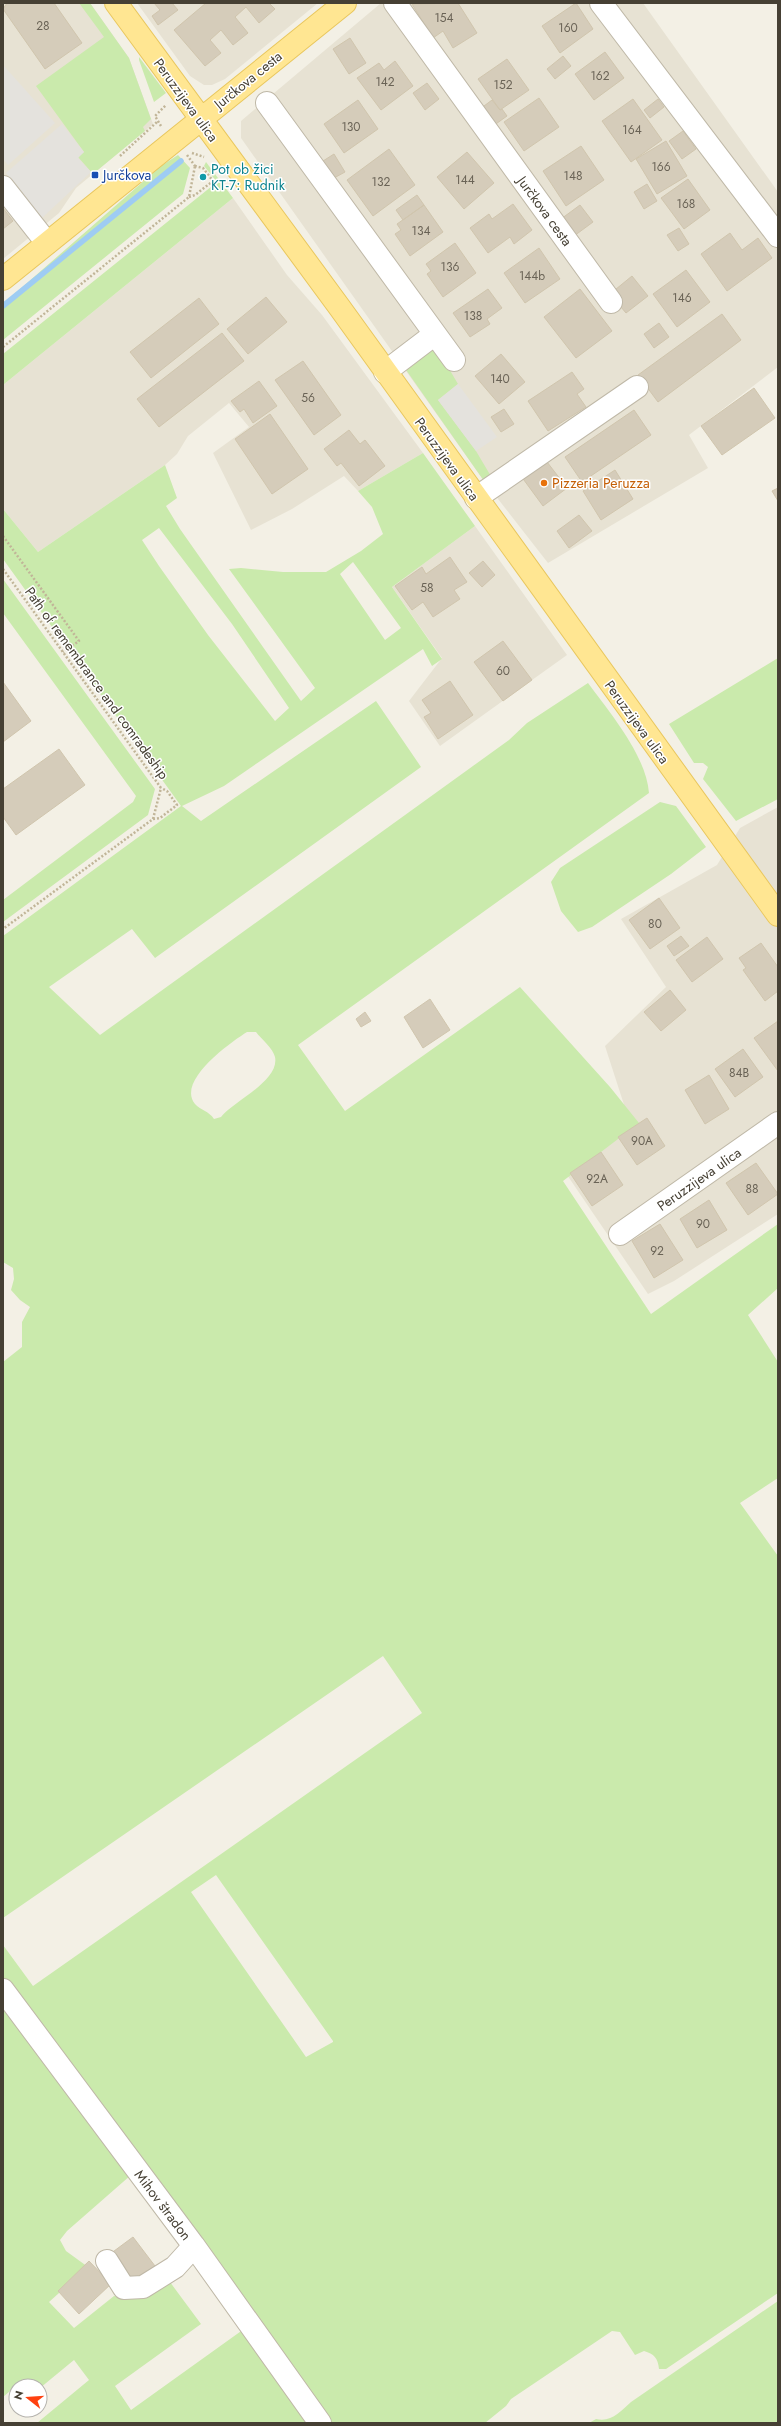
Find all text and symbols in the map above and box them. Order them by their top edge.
house number: 154 [434,9,454,27]
house number: 28 [36,17,50,35]
house number: 160 [558,19,578,37]
street label: Jurčkova cesta [208,46,286,115]
street label: Peruzzijeva ulica [149,54,223,146]
house number: 162 [590,67,610,85]
house number: 142 [375,73,395,91]
house number: 152 [494,76,513,94]
house number: 130 [341,118,361,136]
house number: 164 [622,121,642,139]
house number: 166 [651,158,671,176]
place label: Pot ob žici KT-7: Rudnik [211,159,286,195]
place label: Jurčkova [101,165,151,185]
house number: 148 [564,167,582,185]
marker: Jurčkova [90,170,100,180]
street label: Jurčkova cesta [512,170,577,250]
house number: 144 [455,171,475,189]
marker: Pot ob žici KT-7: Rudnik [198,172,208,182]
house number: 132 [372,173,391,191]
house number: 168 [677,195,695,213]
house number: 134 [412,222,430,240]
house number: 136 [441,258,460,276]
house number: 144b [519,267,545,285]
house number: 146 [672,289,692,307]
house number: 138 [464,307,482,325]
house number: 140 [490,370,510,388]
house number: 56 [301,389,315,407]
street label: Peruzzijeva ulica [410,413,484,505]
place label: Pizzeria Peruzza [552,473,650,493]
marker: Pizzeria Peruzza [539,478,549,488]
house number: 58 [420,579,434,597]
street label: Path of remembrance and comradeship [20,583,174,783]
house number: 60 [496,662,510,680]
street label: Peruzzijeva ulica [600,676,674,768]
house number: 80 [648,915,662,933]
house number: 84B [729,1064,749,1082]
house number: 90A [631,1132,653,1150]
street label: Peruzzijeva ulica [653,1142,745,1216]
house number: 92A [586,1170,608,1188]
house number: 88 [745,1180,759,1198]
house number: 90 [696,1215,710,1233]
house number: 92 [650,1242,664,1260]
street label: Mihov štradon [130,2166,196,2244]
north arrow [8,2378,48,2418]
text: N [10,2389,27,2402]

